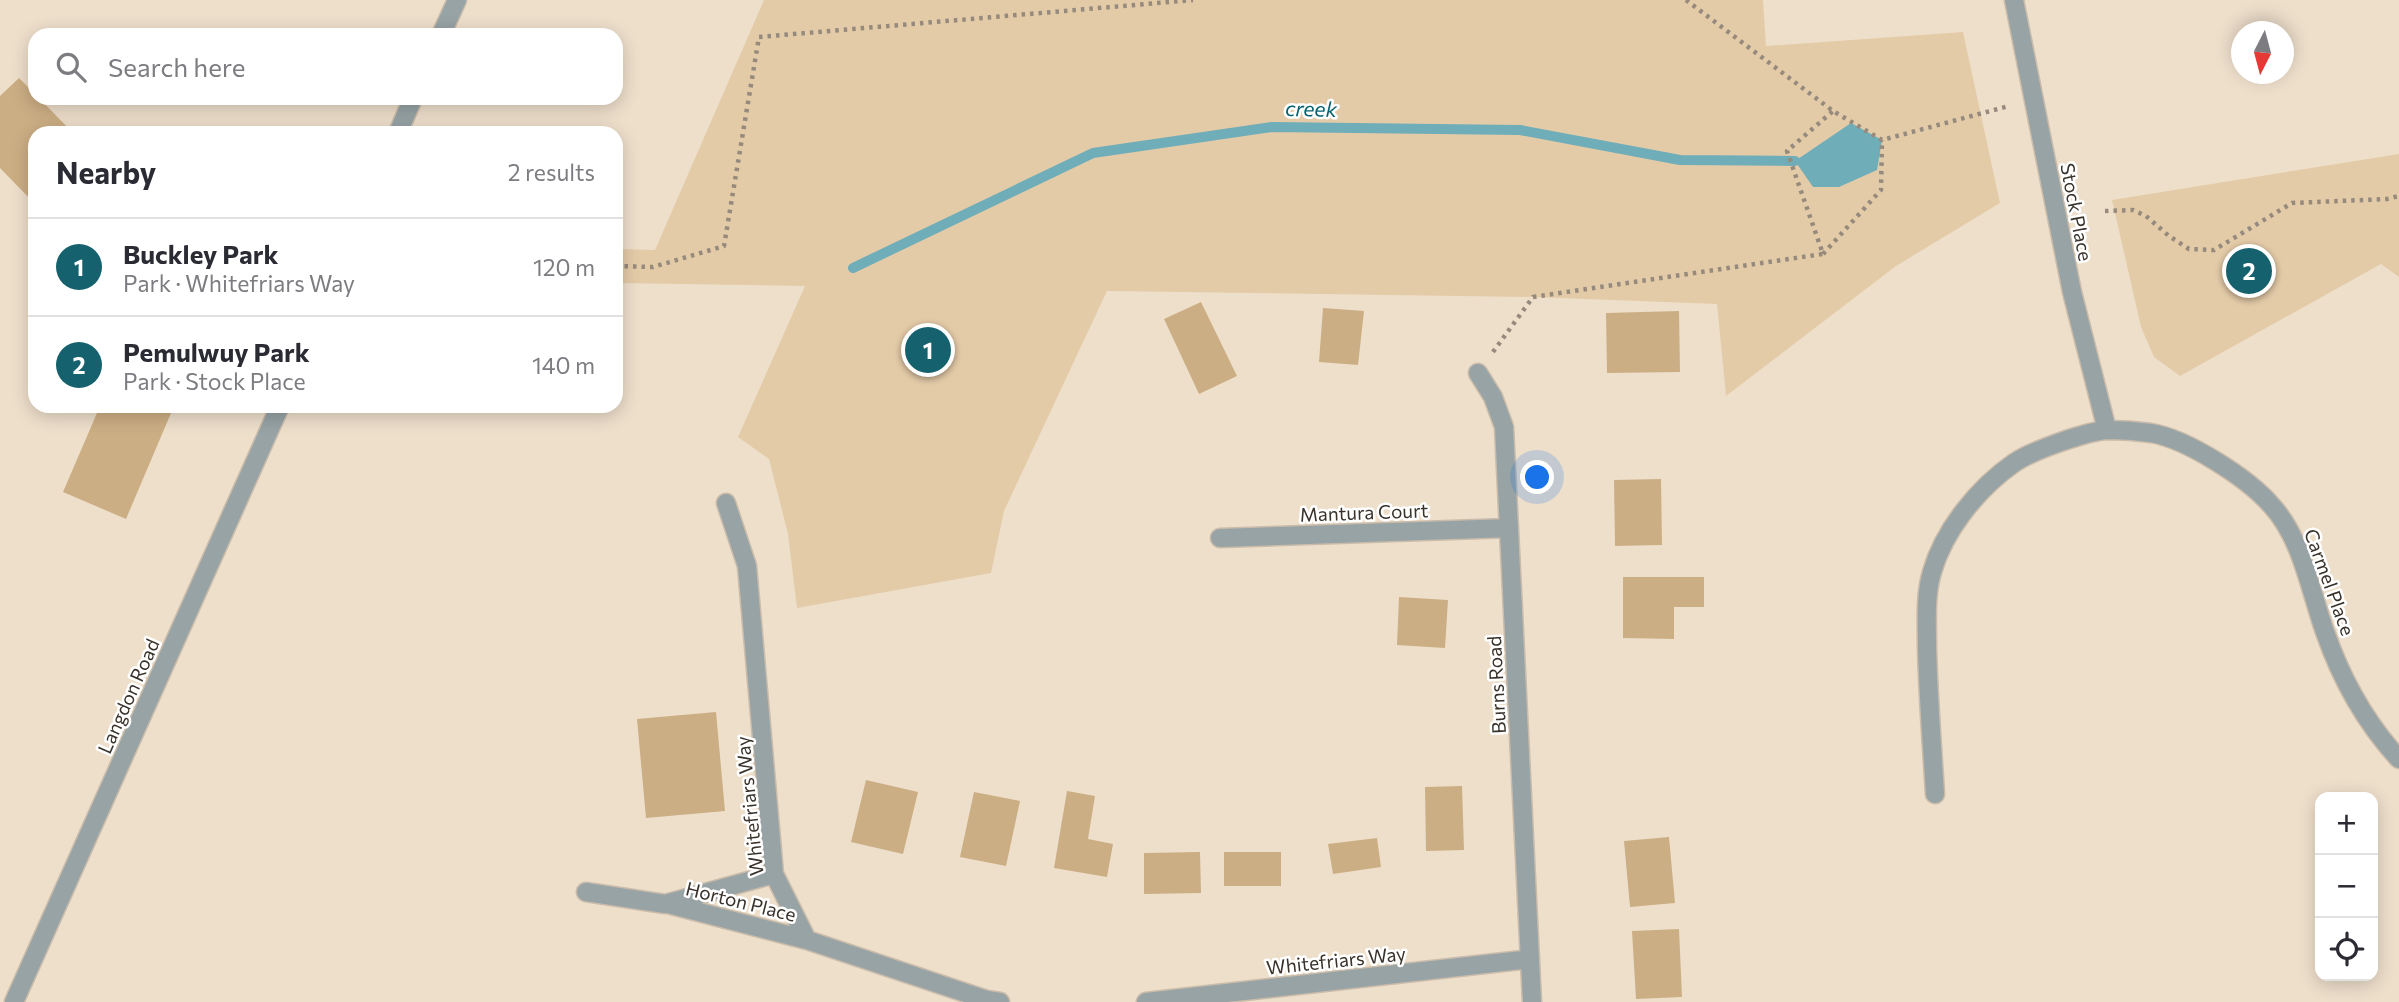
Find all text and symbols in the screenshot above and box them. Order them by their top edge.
north arrow [2231,21,2294,84]
search box [28,28,623,105]
icon: search [52,48,90,86]
text: Search here [108,51,246,82]
water label: creek [1285,95,1338,121]
text: Nearby [56,153,156,190]
text: 2 results [508,158,595,186]
street label: Stock Place [2056,161,2098,263]
text: Buckley Park [123,238,278,269]
pin: 2 [2226,245,2272,297]
text: 1 [74,253,84,281]
text: 120 m [533,253,595,281]
text: Park · Whitefriars Way [123,269,355,297]
pin: 1 [905,324,951,376]
text: Pemulwuy Park [123,336,310,367]
text: 2 [72,351,86,379]
text: 140 m [532,351,595,379]
text: Park · Stock Place [123,367,306,395]
your location [1520,460,1554,494]
street label: Mantura Court [1299,498,1429,526]
street label: Carmel Place [2300,526,2360,638]
street label: Langdon Road [92,635,164,757]
street label: Burns Road [1482,635,1510,735]
street label: Whitefriars Way [730,735,768,877]
map controls [2315,792,2378,981]
button: + [2315,792,2378,855]
button: − [2315,855,2378,918]
street label: Horton Place [683,876,799,926]
button: locate [2315,918,2378,981]
street label: Whitefriars Way [1265,941,1407,979]

